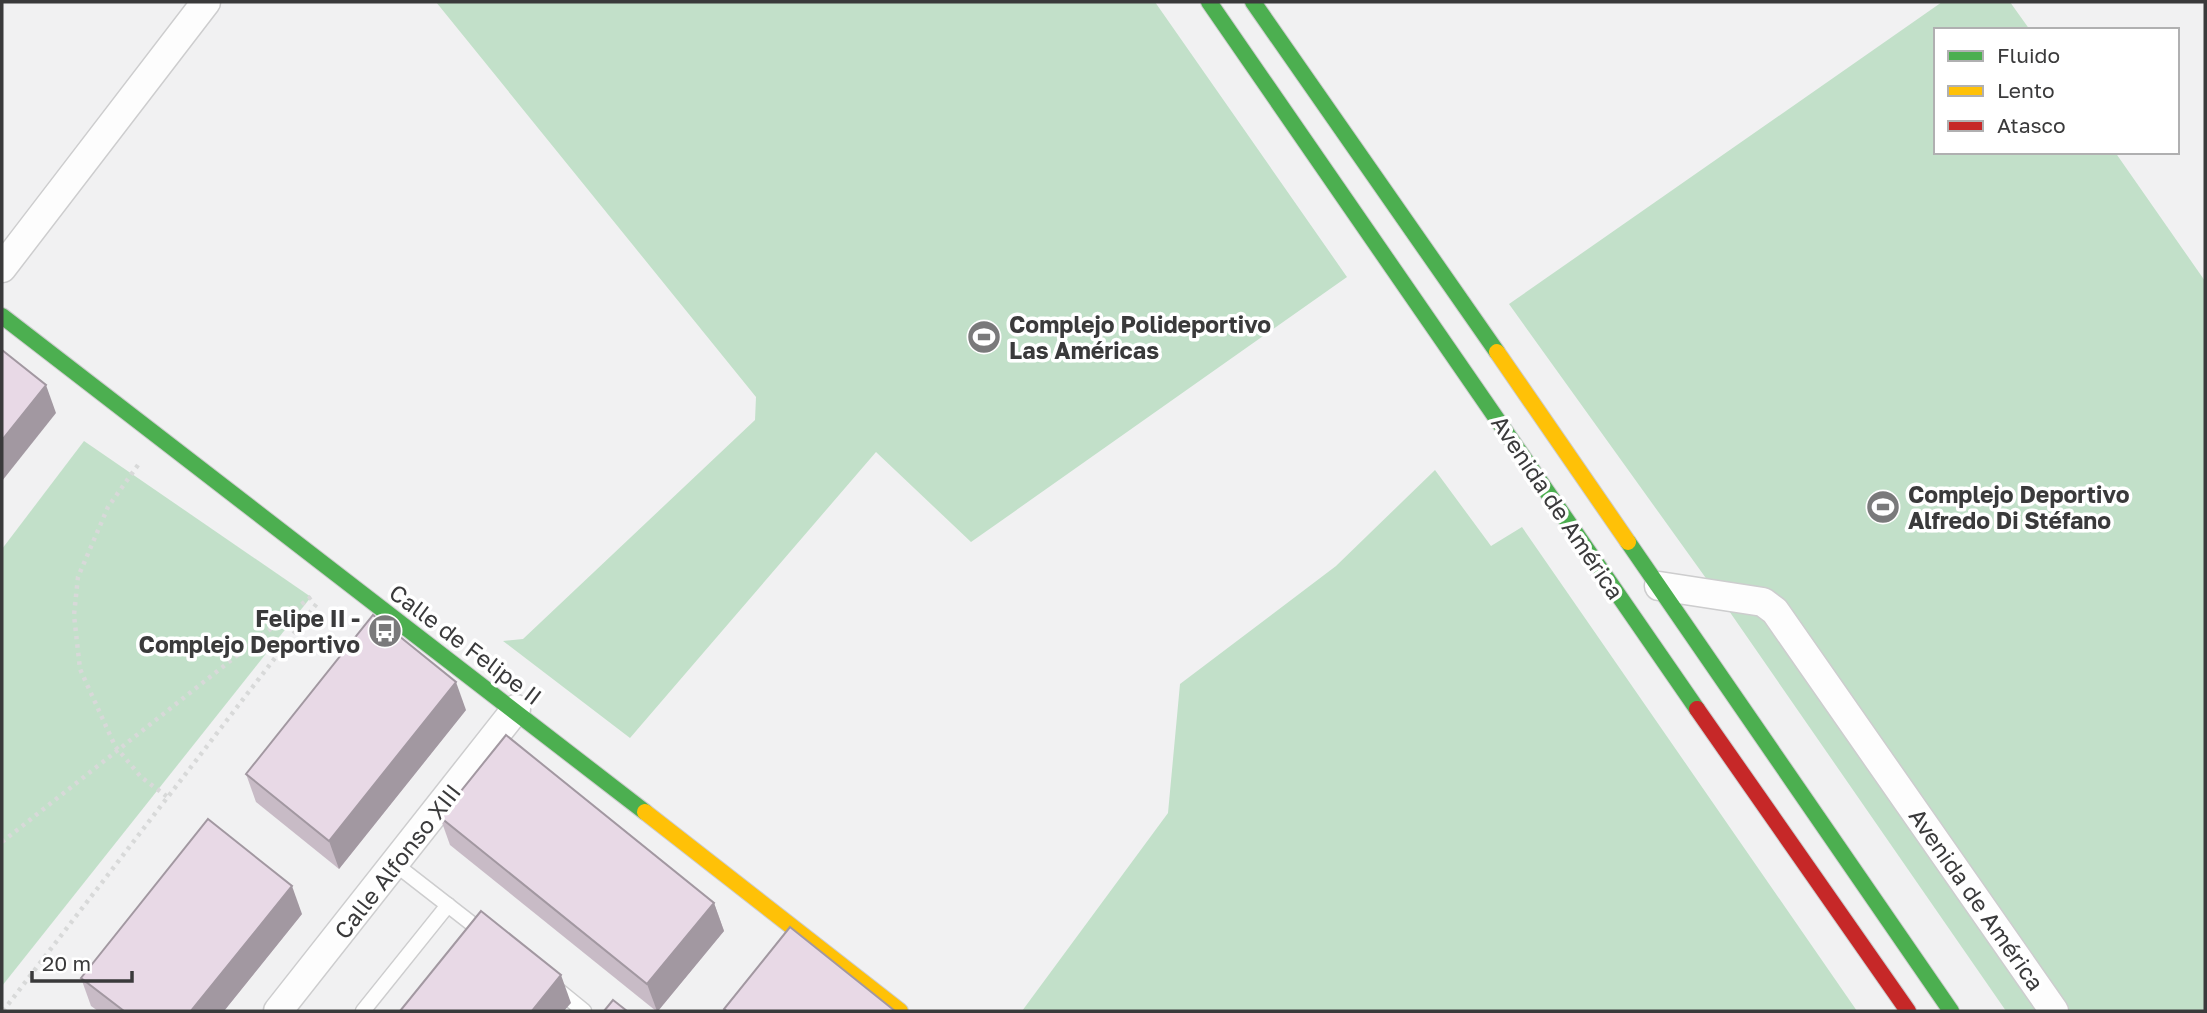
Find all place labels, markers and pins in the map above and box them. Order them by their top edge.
place label: Complejo Polideportivo Las Américas [1009,310,1271,364]
sports icon: Complejo Polideportivo Las Américas [965,318,1003,356]
place label: Complejo Deportivo Alfredo Di Stéfano [1908,480,2130,534]
sports icon: Complejo Deportivo Alfredo Di Stéfano [1864,488,1902,526]
place label: Felipe II - Complejo Deportivo [139,604,360,658]
bus stop icon: Felipe II - Complejo Deportivo [366,612,404,650]

